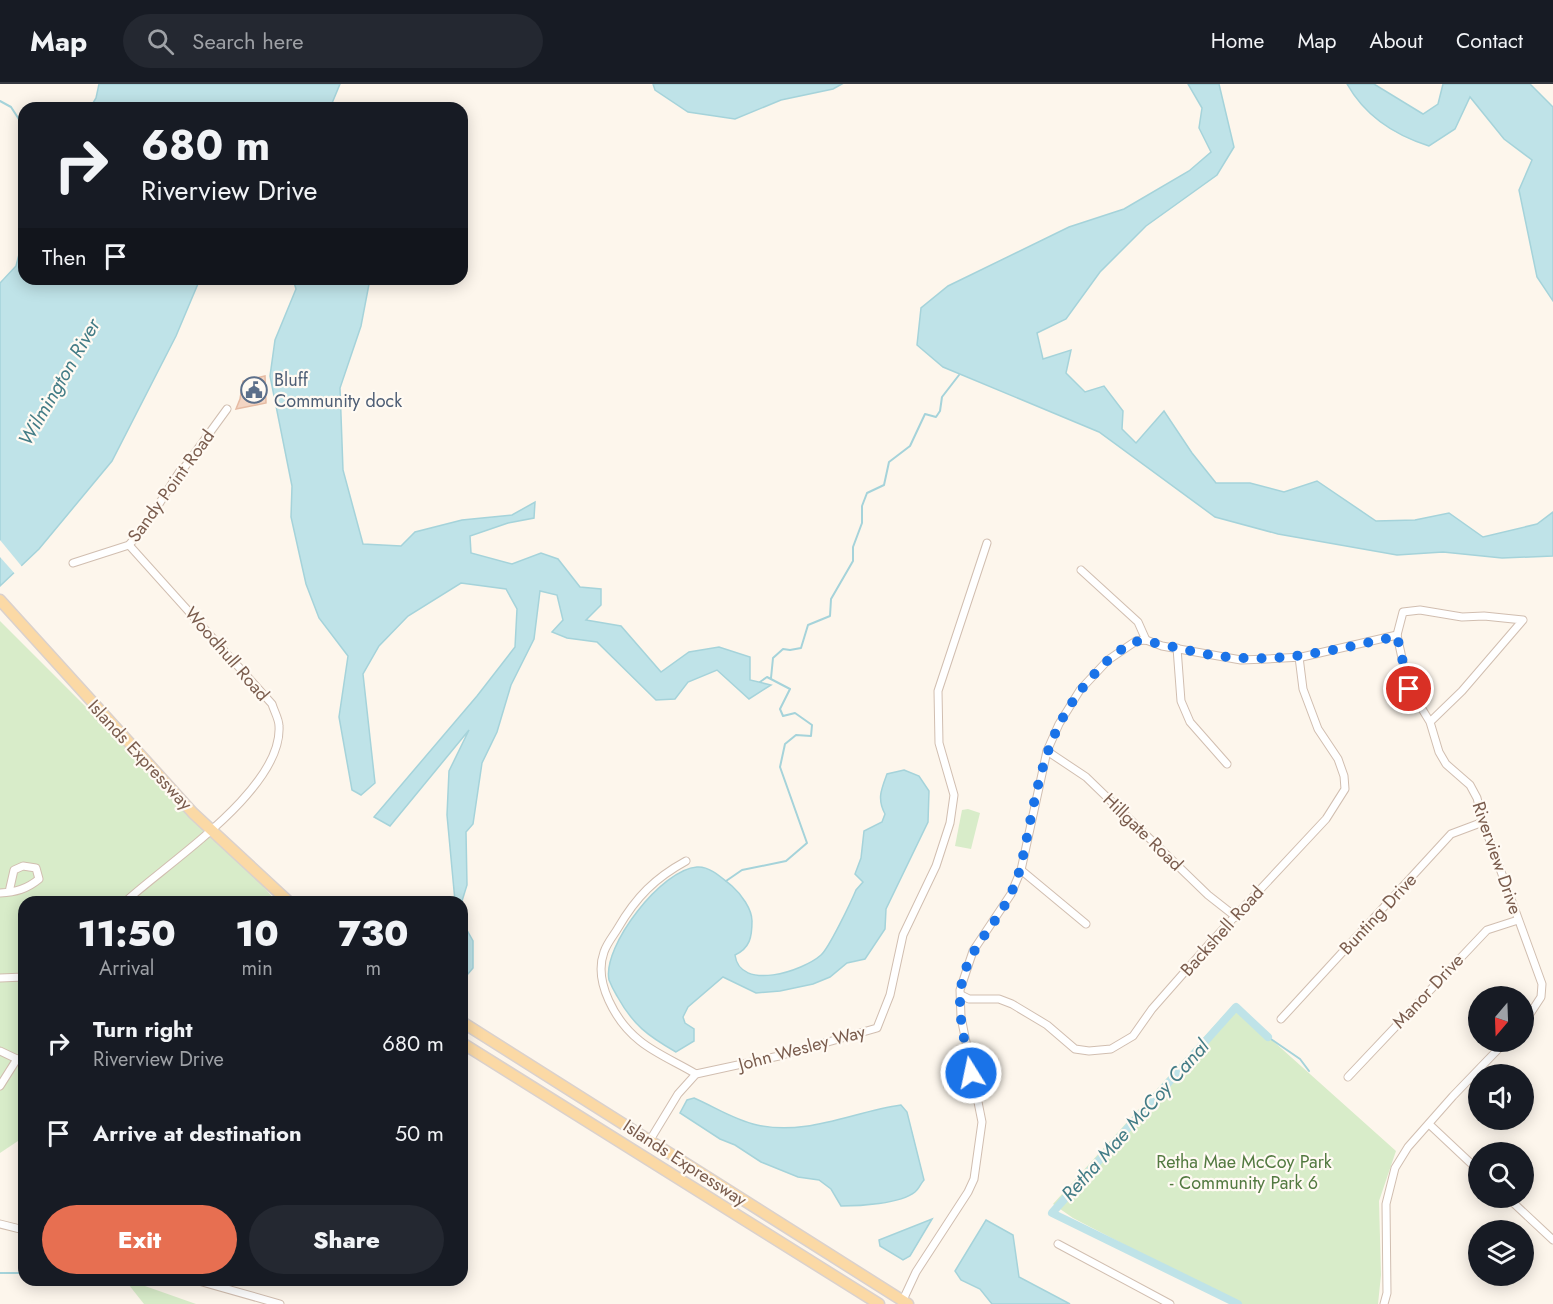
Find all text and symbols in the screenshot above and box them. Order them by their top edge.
search box [123,14,543,68]
text: Map [30,21,87,62]
icon: search [144,25,177,58]
text: Search here [192,25,304,57]
text: Home [1211,26,1264,56]
text: Map [1297,26,1337,56]
text: About [1370,26,1423,56]
text: Contact [1456,26,1523,56]
text: 680 m [141,115,270,176]
icon: right [42,126,120,204]
text: Riverview Drive [141,171,317,210]
icon: arrive [99,240,132,273]
text: Then [42,241,87,273]
water label: Wilmington River [11,312,108,451]
place label: Bluff Community dock [274,367,402,414]
public building icon: Bluff Community dock [239,375,269,405]
street label: Sandy Point Road [121,424,221,548]
street label: Woodhull Road [179,601,275,707]
pin [1383,663,1434,714]
icon: arrive [1392,672,1425,705]
street label: Islands Expressway [82,694,198,816]
street label: Hillgate Road [1097,787,1189,877]
street label: Riverview Drive [1466,798,1528,918]
street label: Bunting Drive [1333,867,1423,961]
street label: Backshell Road [1174,880,1270,982]
text: 11:50 [77,907,176,959]
text: 10 [235,907,279,959]
text: 730 [338,907,409,959]
street label: Manor Drive [1386,948,1470,1034]
text: Arrival [99,954,154,983]
text: min [241,954,273,983]
text: m [366,954,381,983]
north arrow [1468,986,1534,1052]
map controls [1468,986,1534,1286]
text: Turn right [93,1013,193,1045]
street label: John Wesley Way [734,1019,868,1078]
icon: right [42,1027,75,1060]
text: 680 m [382,1027,444,1059]
water label: Retha Mae McCoy Canal [1055,1032,1217,1208]
position arrow [939,1041,1003,1105]
text: Riverview Drive [93,1045,224,1074]
button: sound [1468,1064,1534,1130]
street label: Islands Expressway [618,1113,752,1213]
icon: arrive [42,1117,75,1150]
text: Arrive at destination [93,1117,302,1149]
text: 50 m [395,1117,444,1149]
button: search [1468,1142,1534,1208]
park label: Retha Mae McCoy Park - Community Park 6 [1156,1149,1332,1196]
button: Exit [42,1205,237,1274]
button: Share [249,1205,444,1274]
button: layers [1468,1220,1534,1286]

